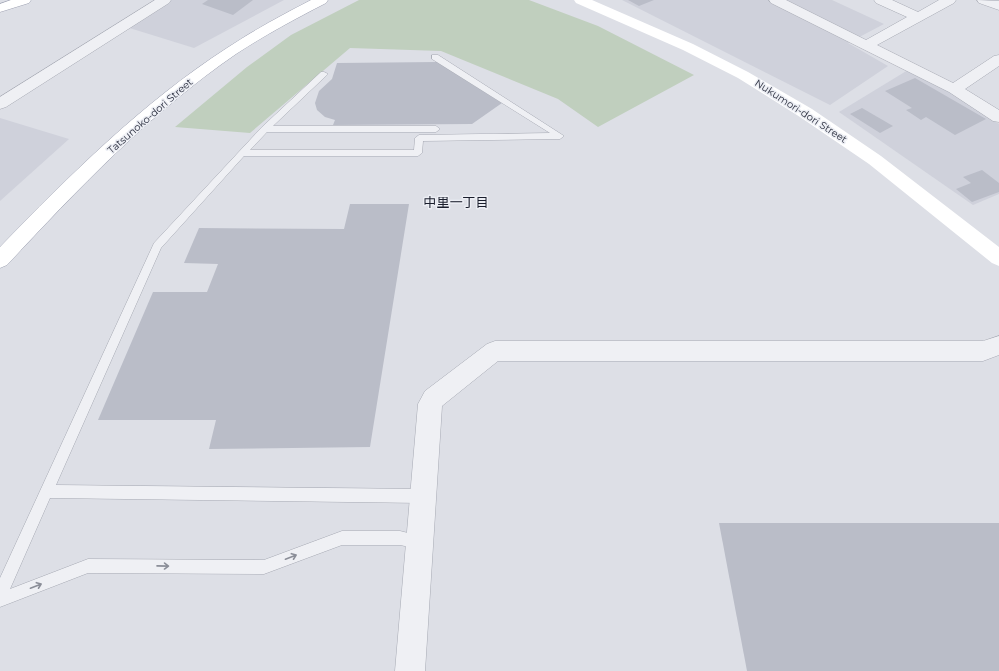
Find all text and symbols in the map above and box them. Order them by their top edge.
street label: Tatsunoko-dori Street [105,75,195,157]
street label: Nukumori-dori Street [752,76,850,146]
district label: 中里一丁目 [423,194,489,210]
one-way arrow [284,553,296,561]
one-way arrow [156,563,169,570]
one-way arrow [30,581,42,589]

